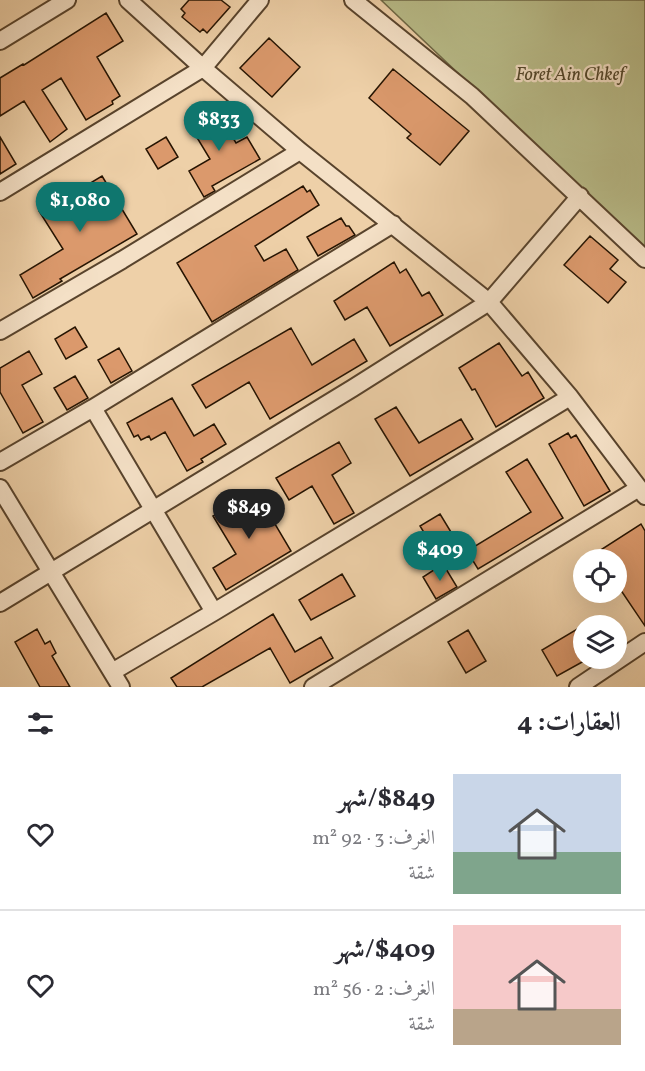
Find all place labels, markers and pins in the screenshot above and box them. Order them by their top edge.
pin: $833 [183,101,255,152]
pin: $1,080 [31,182,129,233]
pin: $849 [213,489,285,540]
pin: $409 [404,531,476,582]

